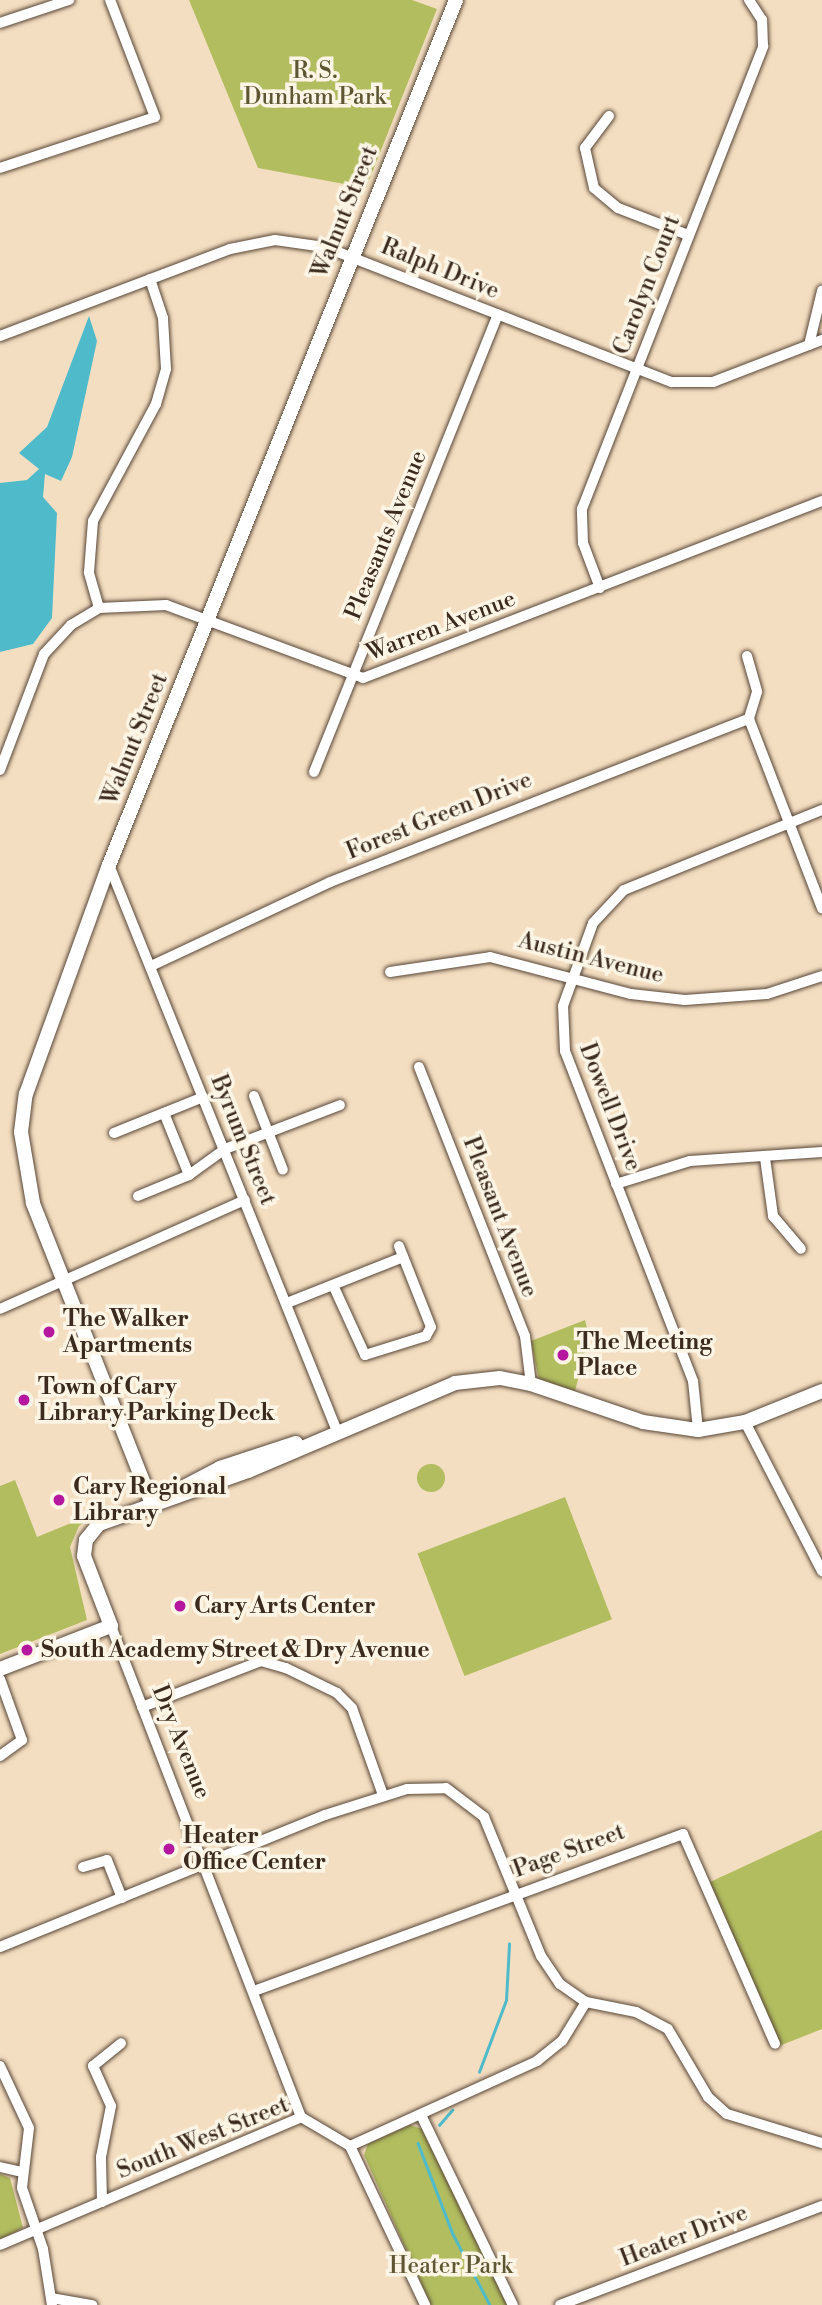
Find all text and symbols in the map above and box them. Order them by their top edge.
park label: R. S. Dunham Park [244,57,386,111]
street label: Walnut Street [306,142,384,282]
street label: Carolyn Court [608,211,686,359]
street label: Ralph Drive [377,233,503,305]
street label: Pleasants Avenue [339,446,433,624]
street label: Warren Avenue [363,585,519,667]
street label: Walnut Street [96,669,174,809]
street label: Forest Green Drive [342,766,536,866]
street label: Austin Avenue [515,927,667,989]
street label: Dowell Drive [573,1039,647,1175]
street label: Byrum Street [204,1071,282,1209]
street label: Pleasant Avenue [457,1133,543,1301]
place label: The Walker Apartments [63,1305,192,1359]
marker: The Walker Apartments [41,1324,57,1340]
place label: The Meeting Place [577,1328,712,1382]
marker: The Meeting Place [555,1347,571,1363]
place label: Town of Cary Library Parking Deck [38,1373,275,1427]
marker: Town of Cary Library Parking Deck [16,1392,32,1408]
place label: Cary Regional Library [73,1473,226,1527]
marker: Cary Regional Library [51,1492,67,1508]
place label: Cary Arts Center [194,1592,376,1620]
marker: Cary Arts Center [172,1598,188,1614]
place label: South Academy Street & Dry Avenue [41,1636,430,1664]
marker: South Academy Street & Dry Avenue [19,1642,35,1658]
street label: Dry Avenue [146,1681,216,1803]
street label: Page Street [509,1818,629,1884]
place label: Heater Office Center [183,1822,326,1876]
marker: Heater Office Center [161,1841,177,1857]
street label: South West Street [113,2091,293,2185]
street label: Heater Drive [616,2199,752,2273]
park label: Heater Park [389,2252,513,2280]

